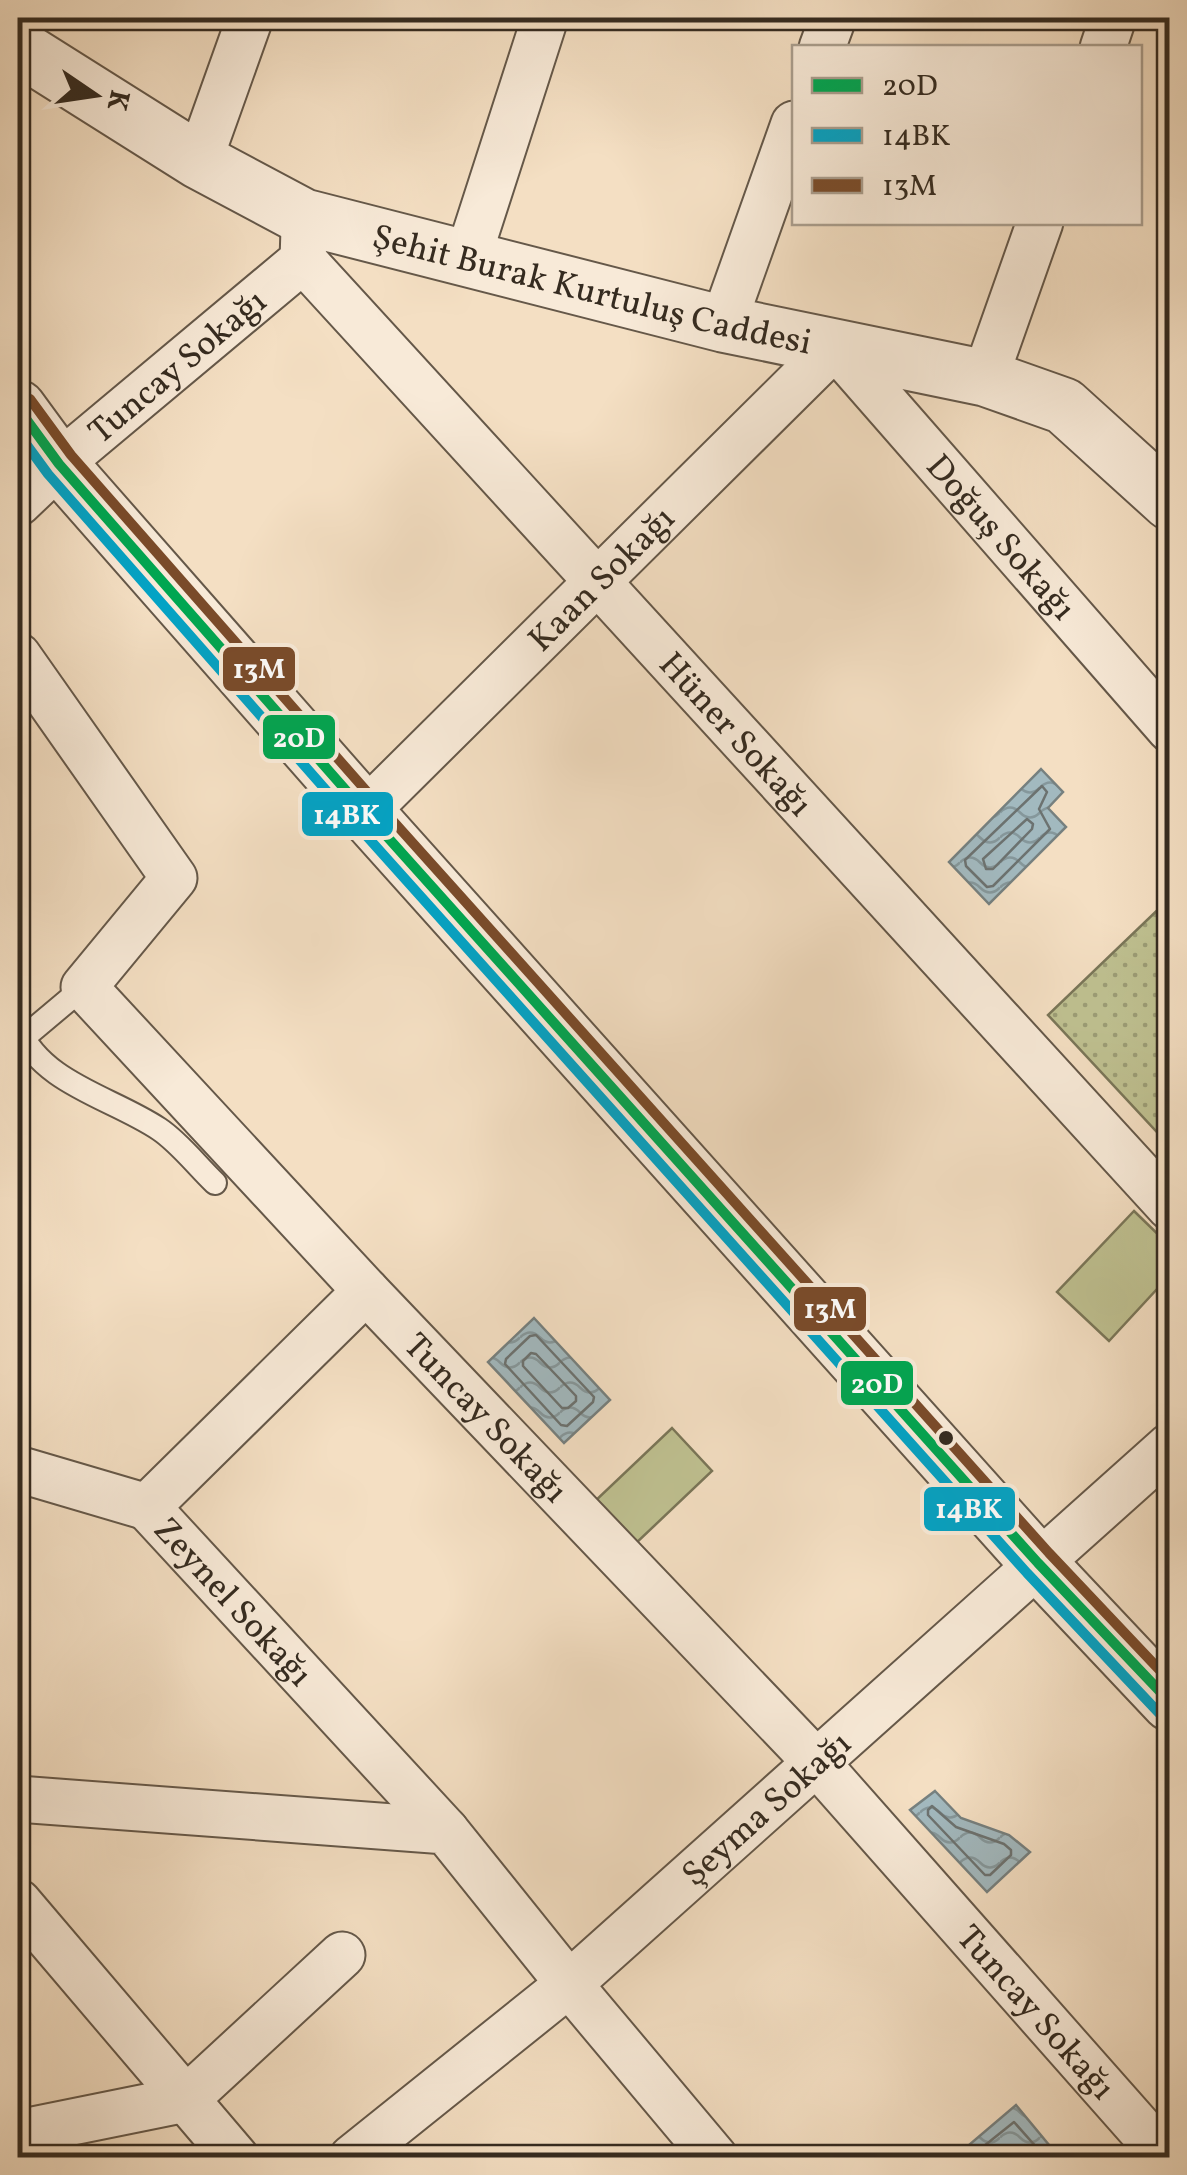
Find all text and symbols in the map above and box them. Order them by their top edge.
north arrow [45,45,145,145]
legend [792,45,1142,225]
text: 20D [882,66,938,108]
text: K [96,86,138,114]
text: 14BK [882,116,951,158]
text: 13M [882,166,937,208]
street label: Şehit Burak Kurtuluş Caddesi [367,214,815,369]
street label: Tuncay Sokağı [79,279,278,457]
street label: Doğuş Sokağı [913,445,1085,632]
street label: Kaan Sokağı [519,497,687,664]
street label: Hüner Sokağı [646,643,822,828]
line badge: 13M [221,645,297,693]
text: 13M [233,651,285,690]
line badge: 20D [261,713,337,761]
text: 20D [273,720,325,759]
line badge: 14BK [300,790,395,838]
text: 14BK [313,797,381,836]
line badge: 13M [792,1285,868,1333]
text: 13M [804,1291,856,1330]
street label: Tuncay Sokağı [392,1324,577,1515]
line badge: 20D [839,1359,915,1407]
text: 20D [851,1366,903,1405]
unlabelled marker [936,1428,956,1448]
line badge: 14BK [922,1485,1017,1533]
text: 14BK [935,1491,1003,1530]
street label: Zeynel Sokağı [141,1508,322,1698]
street label: Şeyma Sokağı [672,1721,863,1899]
street label: Tuncay Sokağı [944,1916,1125,2112]

